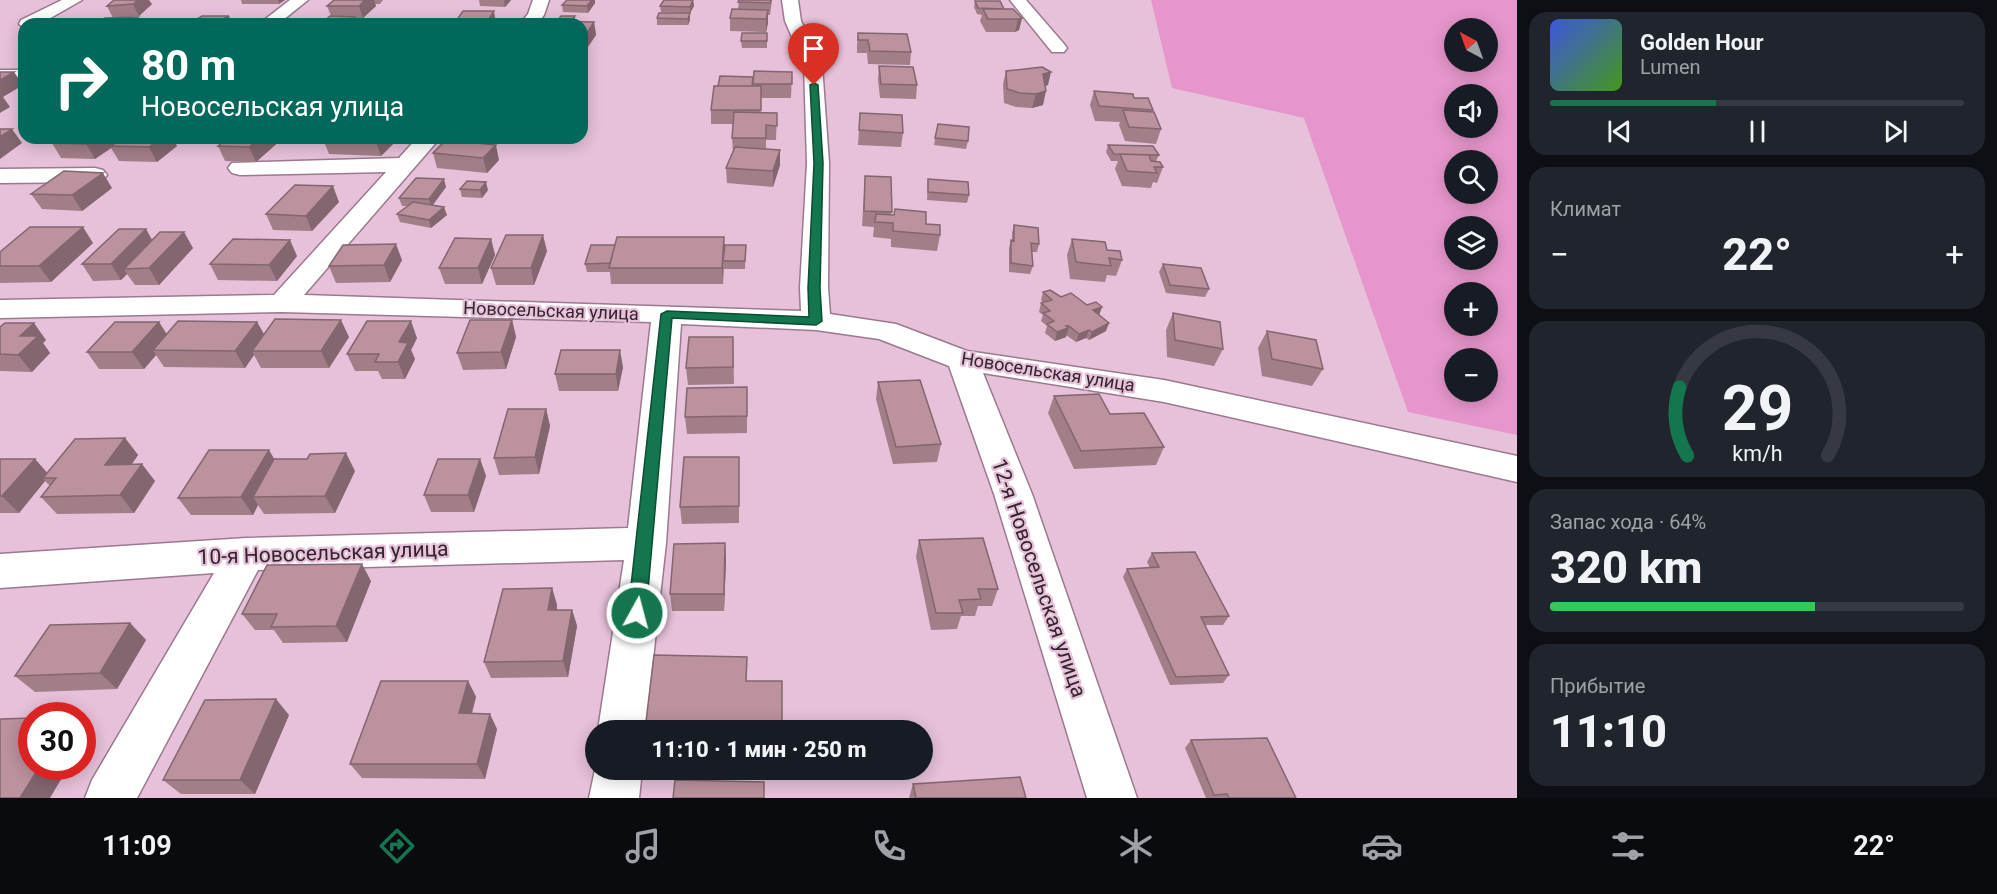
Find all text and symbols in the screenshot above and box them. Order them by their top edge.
north arrow [1444,18,1498,72]
map controls [1444,18,1498,402]
pin [788,23,839,85]
text: Golden Hour [1640,30,1764,55]
icon: arrive [797,32,830,65]
text: 80 m [141,41,236,90]
icon: right [42,42,120,120]
text: Lumen [1640,55,1701,79]
button: sound [1444,84,1498,138]
text: Новосельская улица [141,91,404,123]
icon: previous [1603,115,1636,148]
icon: pause [1741,115,1774,148]
icon: next [1879,115,1912,148]
button: search [1444,150,1498,204]
text: Климат [1550,197,1621,221]
button: layers [1444,216,1498,270]
text: 22° [1722,228,1792,281]
text: − [1550,235,1569,274]
text: + [1945,235,1964,274]
button: + [1444,282,1498,336]
street label: Новосельская улица [463,297,639,324]
street label: Новосельская улица [960,347,1136,396]
button: − [1444,348,1498,402]
text: 29 [1721,372,1793,445]
text: km/h [1732,441,1782,466]
street label: 12-я Новосельская улица [987,455,1091,701]
text: Запас хода · 64% [1550,510,1706,534]
street label: 10-я Новосельская улица [197,537,449,569]
text: 320 km [1550,541,1702,594]
position arrow [605,581,669,645]
text: Прибытие [1550,674,1645,698]
speed limit sign: 30 [18,702,96,780]
text: 11:10 [1550,705,1667,758]
text: 11:10 · 1 мин · 250 m [651,737,867,762]
icon: directions [376,825,418,867]
icon: music [622,825,664,867]
icon: phone [868,825,910,867]
icon: climate [1115,825,1157,867]
icon: car [1361,825,1403,867]
icon: filters [1607,825,1649,867]
text: 11:09 [102,830,172,862]
text: 22° [1853,830,1895,862]

